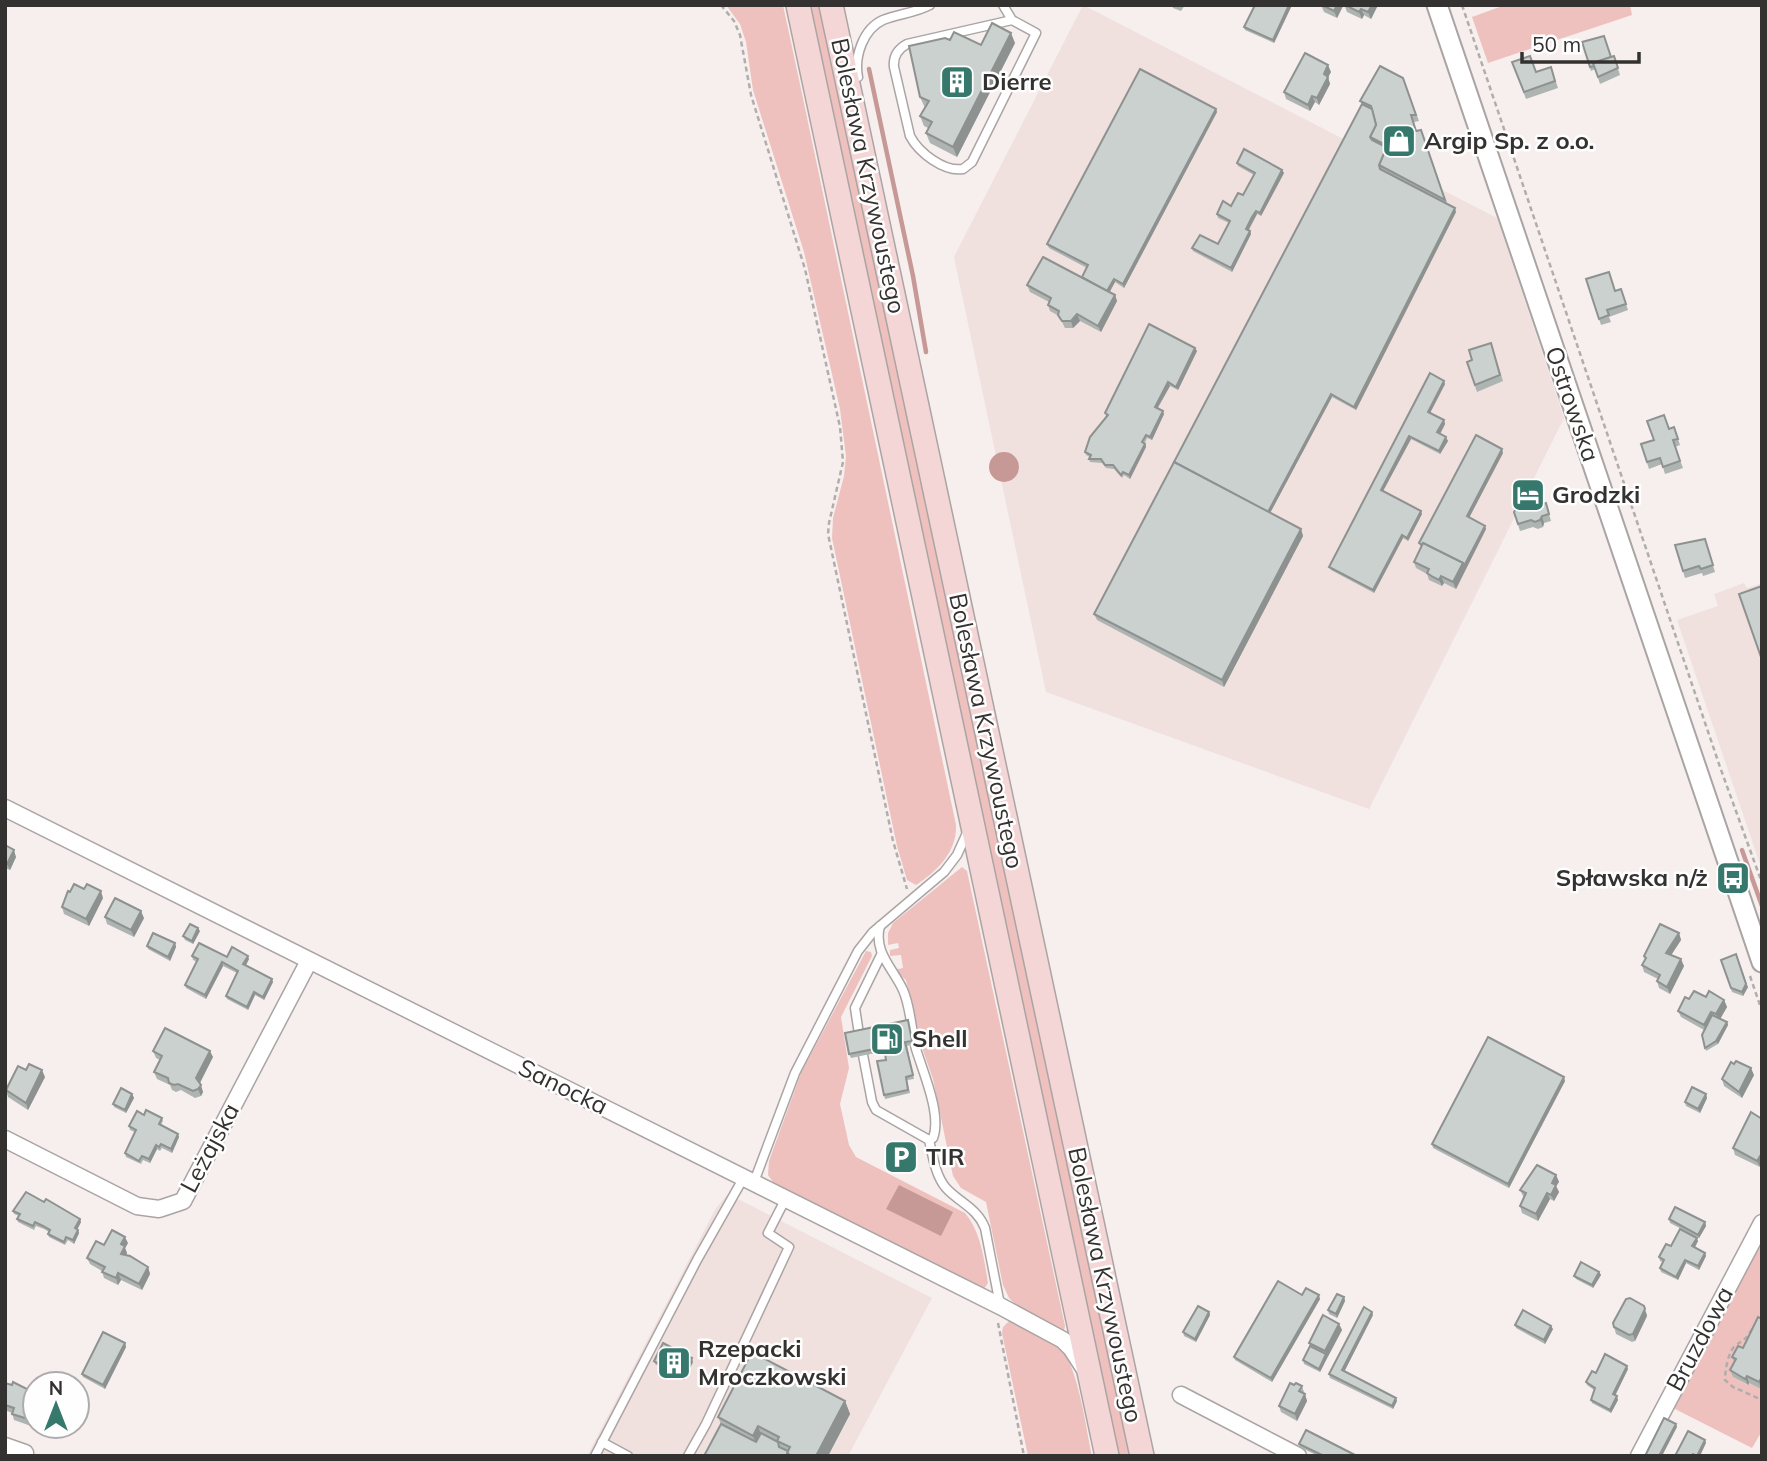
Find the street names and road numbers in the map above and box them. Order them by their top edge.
street label: Bolesława Krzywoustego [825,35,913,316]
street label: Ostrowska [1539,342,1607,465]
street label: Bolesława Krzywoustego [943,590,1031,871]
street label: Sanocka [514,1052,613,1121]
street label: Leżajska [173,1098,245,1197]
street label: Bolesława Krzywoustego [1062,1144,1150,1425]
street label: Bruzdowa [1659,1281,1739,1396]

